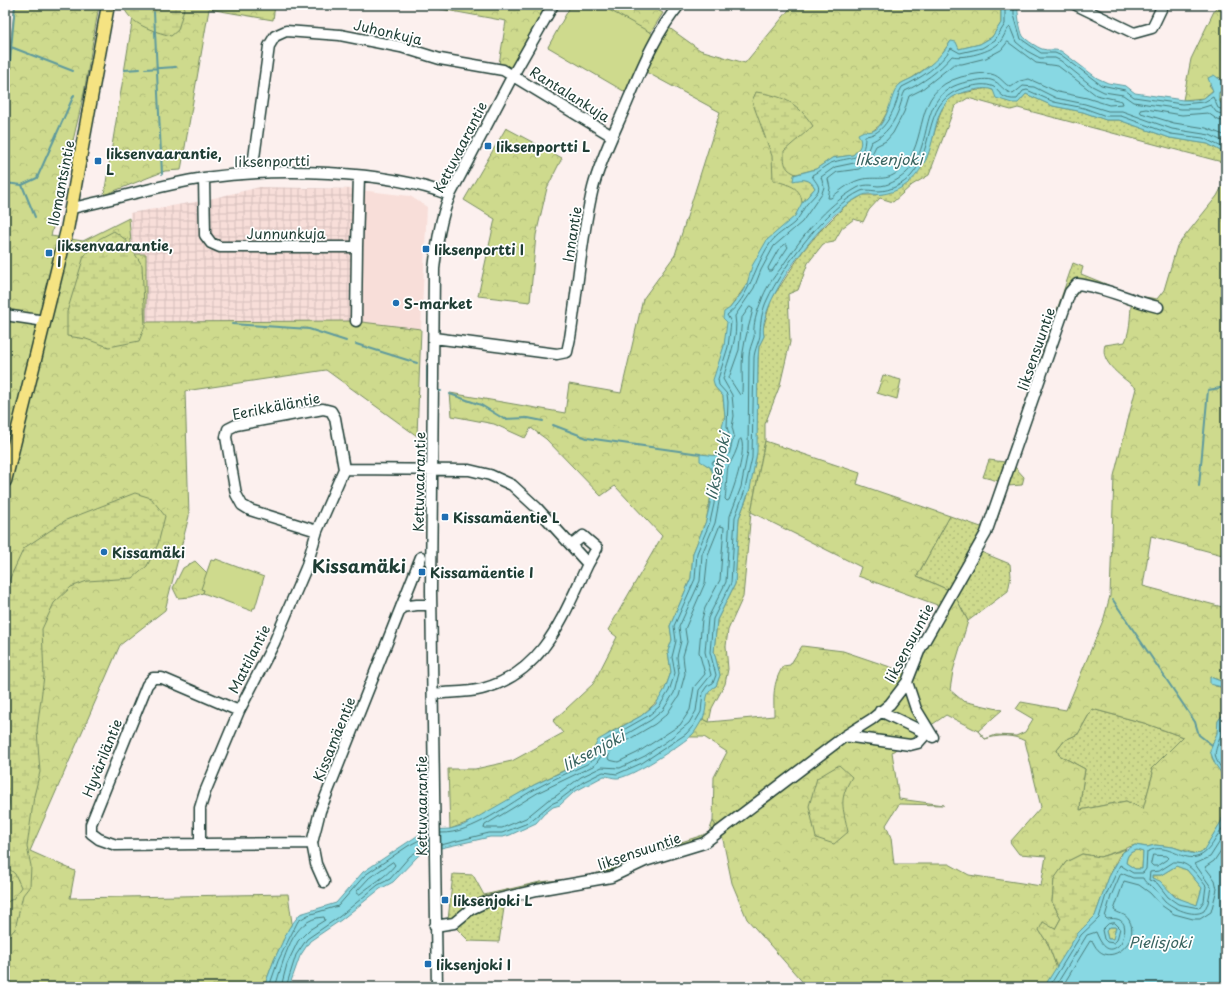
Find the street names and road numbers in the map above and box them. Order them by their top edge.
street label: Juhonkuja [352,14,425,50]
street label: Rantalankuja [526,61,614,127]
street label: Kettuvaarantie [428,98,492,196]
street label: Ilomantsintie [42,138,80,228]
street label: Iiksenportti [234,150,310,172]
street label: Innantie [557,205,587,263]
street label: Junnunkuja [246,223,326,244]
street label: Iiksensuuntie [1012,305,1060,393]
street label: Eerikkäläntie [230,387,322,425]
street label: Kettuvaarantie [408,432,430,532]
street label: Iiksensuuntie [879,600,939,686]
street label: Mattilantie [223,621,275,697]
street label: Kissamäentie [307,693,361,785]
street label: Hyväriläntie [77,716,127,800]
street label: Kettuvaarantie [411,756,432,856]
street label: Iiksensuuntie [595,827,683,875]

